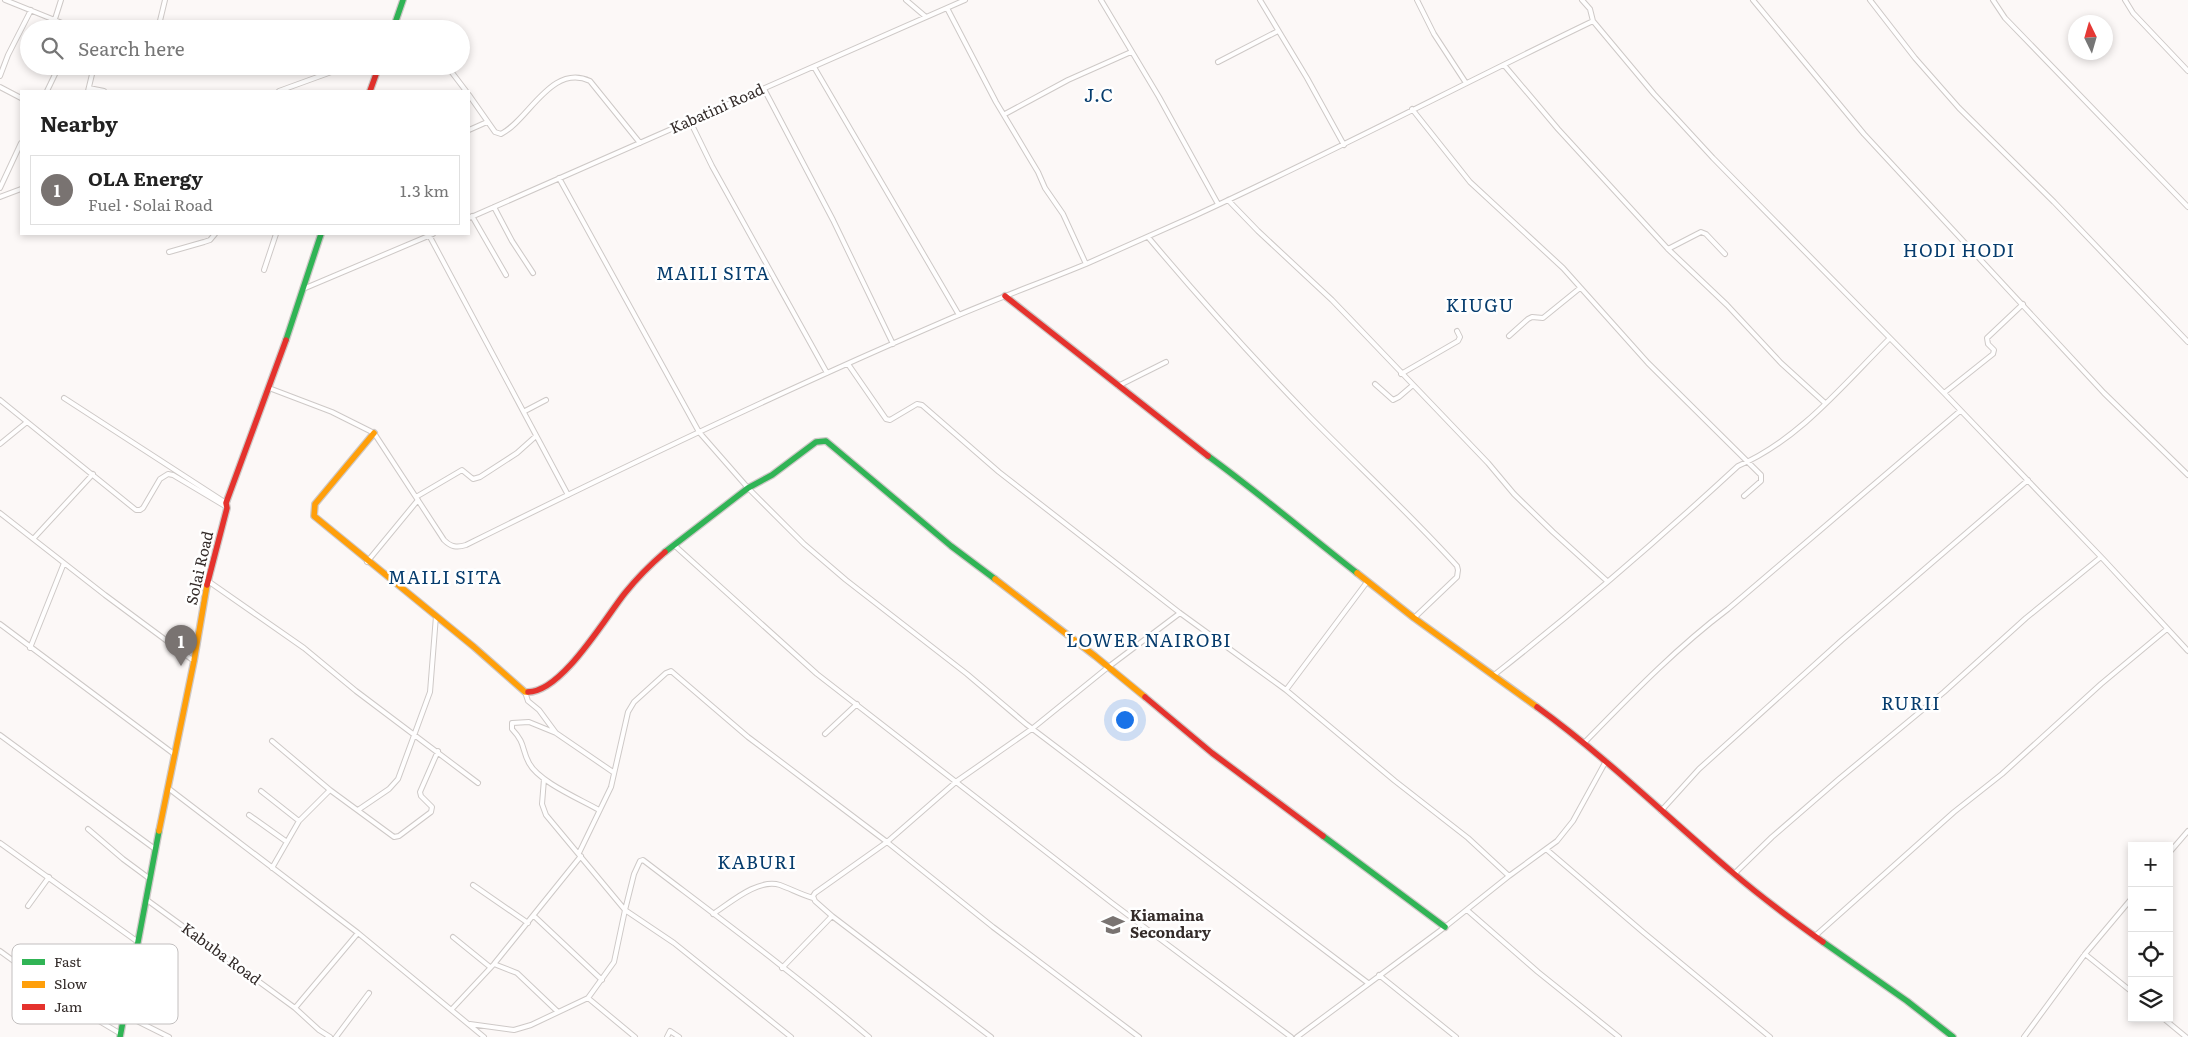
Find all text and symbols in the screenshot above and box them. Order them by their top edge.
north arrow [2068,15,2113,60]
search box [20,20,470,75]
icon: search [38,34,66,62]
text: Search here [78,34,185,62]
street label: Kabatini Road [666,77,767,139]
district label: J.C [1084,81,1114,108]
text: Nearby [40,107,118,138]
text: OLA Energy [88,164,203,192]
text: 1 [54,178,60,202]
text: 1.3 km [400,178,449,202]
text: Fuel · Solai Road [88,192,213,216]
district label: HODI HODI [1903,236,2015,263]
district label: MAILI SITA [656,259,770,286]
district label: KIUGU [1446,291,1514,318]
street label: Solai Road [179,529,218,607]
district label: MAILI SITA [388,563,502,590]
pin: 1 [165,625,197,666]
district label: LOWER NAIROBI [1066,626,1232,653]
district label: RURII [1881,689,1941,716]
your location [1112,707,1138,733]
map controls [2128,842,2173,1022]
button: + [2128,842,2173,887]
district label: KABURI [717,848,797,875]
button: − [2128,887,2173,932]
place label: Kiamaina Secondary [1130,903,1212,943]
school or university icon: Kiamaina Secondary [1100,912,1126,938]
street label: Kabuba Road [177,916,266,990]
button: locate [2128,932,2173,977]
legend [12,944,178,1024]
text: Fast [54,951,82,971]
text: Slow [54,973,87,993]
button: layers [2128,977,2173,1022]
text: Jam [54,996,83,1016]

